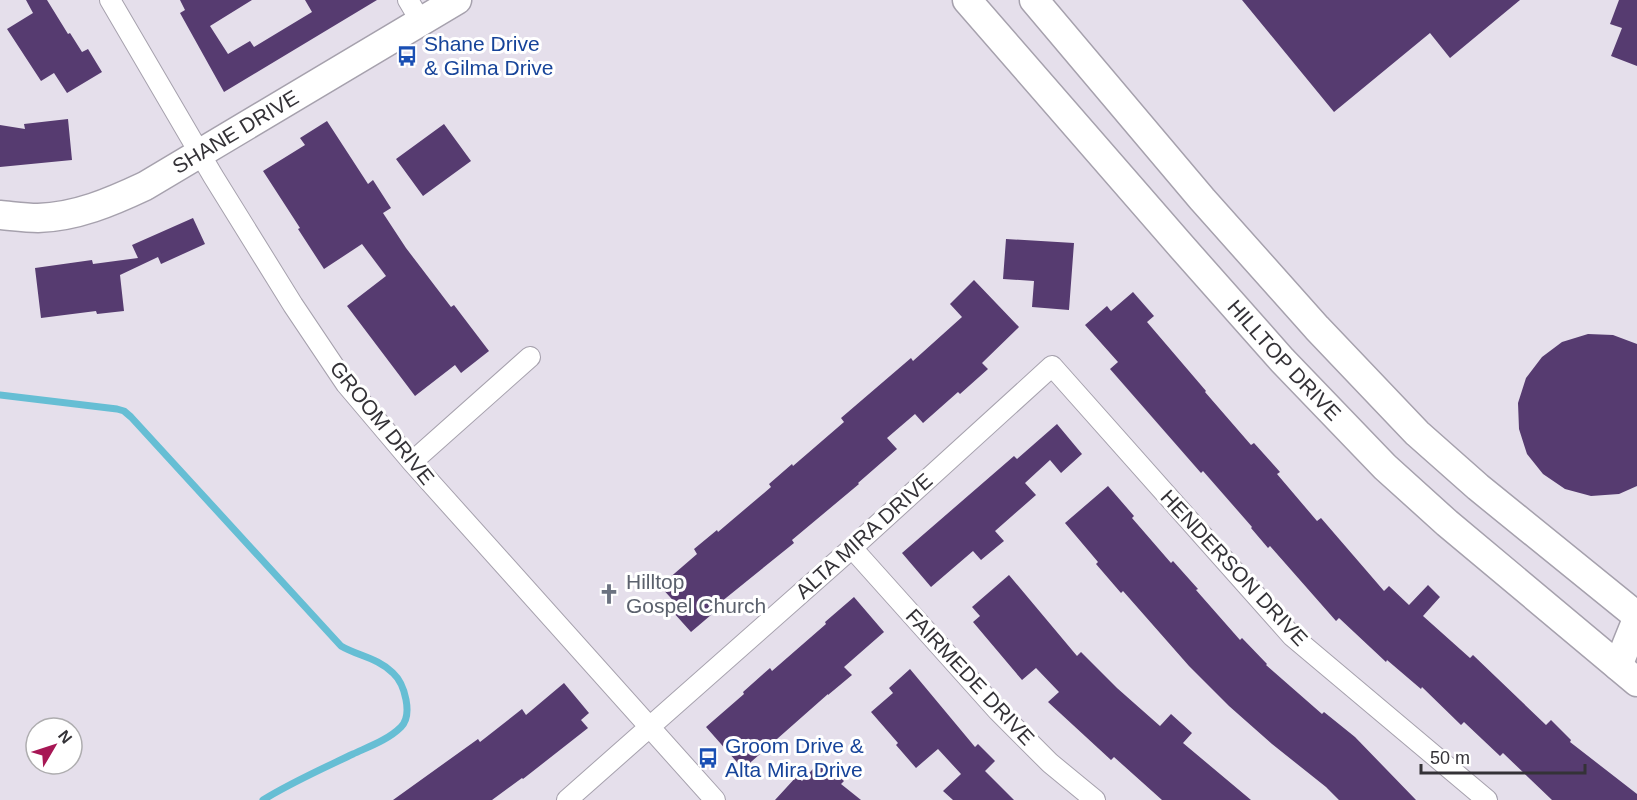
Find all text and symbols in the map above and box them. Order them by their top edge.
place label: Shane Drive & Gilma Drive [424,32,554,79]
bus stop icon: Shane Drive & Gilma Drive [395,44,419,68]
street label: SHANE DRIVE [168,85,302,178]
street label: HILLTOP DRIVE [1223,295,1346,425]
street label: GROOM DRIVE [326,357,439,489]
street label: ALTA MIRA DRIVE [791,468,937,603]
street label: HENDERSON DRIVE [1156,485,1312,650]
place label: Hilltop Gospel Church [626,570,766,617]
church icon: Hilltop Gospel Church [597,582,621,606]
street label: FAIRMEDE DRIVE [901,604,1039,749]
north arrow [24,716,84,776]
text: N [55,727,76,747]
place label: Groom Drive & Alta Mira Drive [725,734,864,781]
scale bar [1421,737,1584,775]
bus stop icon: Groom Drive & Alta Mira Drive [696,746,720,770]
text: 50 m [1430,748,1470,768]

